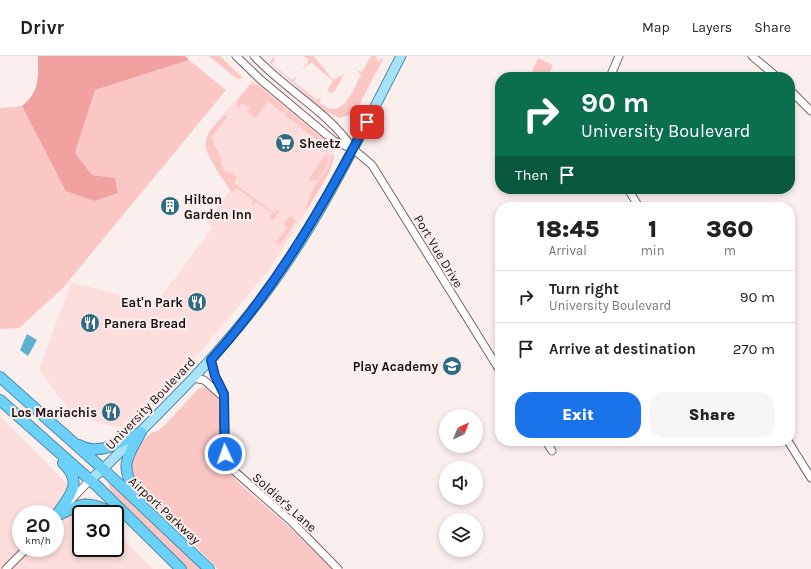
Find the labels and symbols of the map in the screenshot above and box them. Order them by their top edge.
pin [350,105,384,139]
supermarket icon: Sheetz [274,132,296,154]
place label: Sheetz [299,136,341,151]
place label: Hilton Garden Inn [184,192,252,222]
building icon: Hilton Garden Inn [159,195,181,217]
street label: Port Vue Drive [411,212,466,291]
restaurant icon: Eat'n Park [186,291,208,313]
place label: Eat'n Park [121,295,183,310]
restaurant icon: Panera Bread [79,312,101,334]
place label: Panera Bread [104,316,186,331]
street label: University Boulevard [102,354,198,453]
school or university icon: Play Academy [441,355,463,377]
place label: Play Academy [353,359,438,374]
restaurant icon: Los Mariachis [100,401,122,423]
place label: Los Mariachis [11,405,97,420]
north arrow [439,409,483,453]
position arrow [204,433,246,475]
street label: Soldier's Lane [250,470,320,535]
street label: Airport Parkway [126,473,204,547]
speed limit sign: 30 [72,505,124,557]

